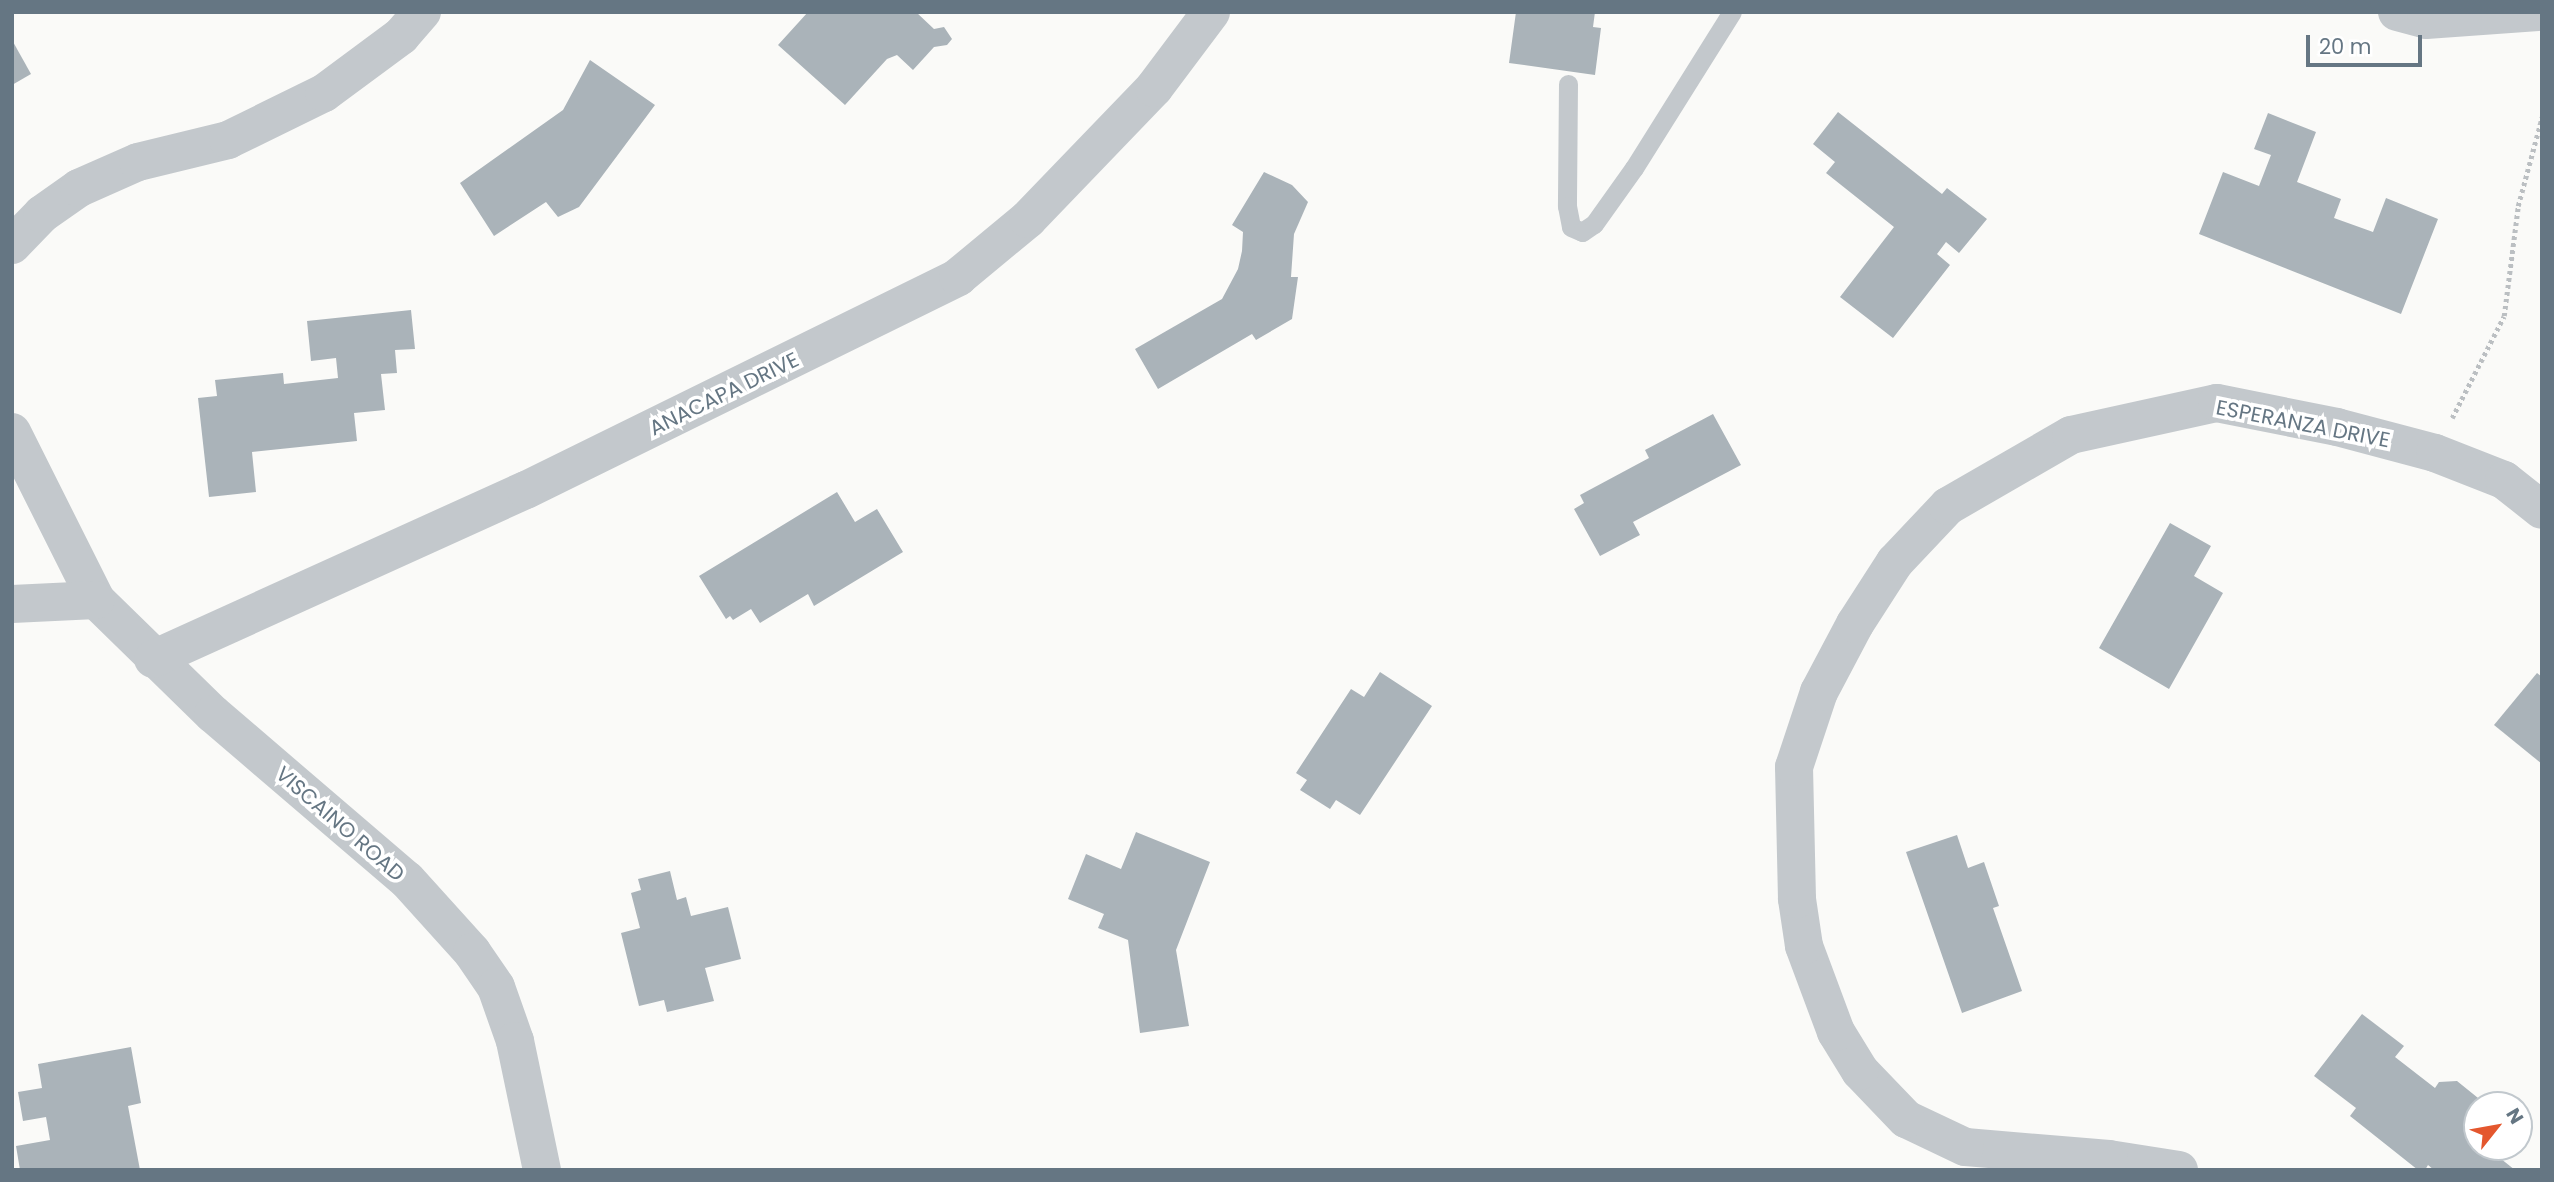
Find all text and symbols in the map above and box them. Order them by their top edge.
scale bar [2309,21,2424,65]
text: 20 m [2319,32,2372,61]
street label: ANACAPA DRIVE [645,347,803,441]
street label: ESPERANZA DRIVE [2214,395,2392,453]
street label: VISCAINO ROAD [270,761,410,887]
north arrow [2463,1091,2533,1161]
text: N [2499,1103,2530,1129]

